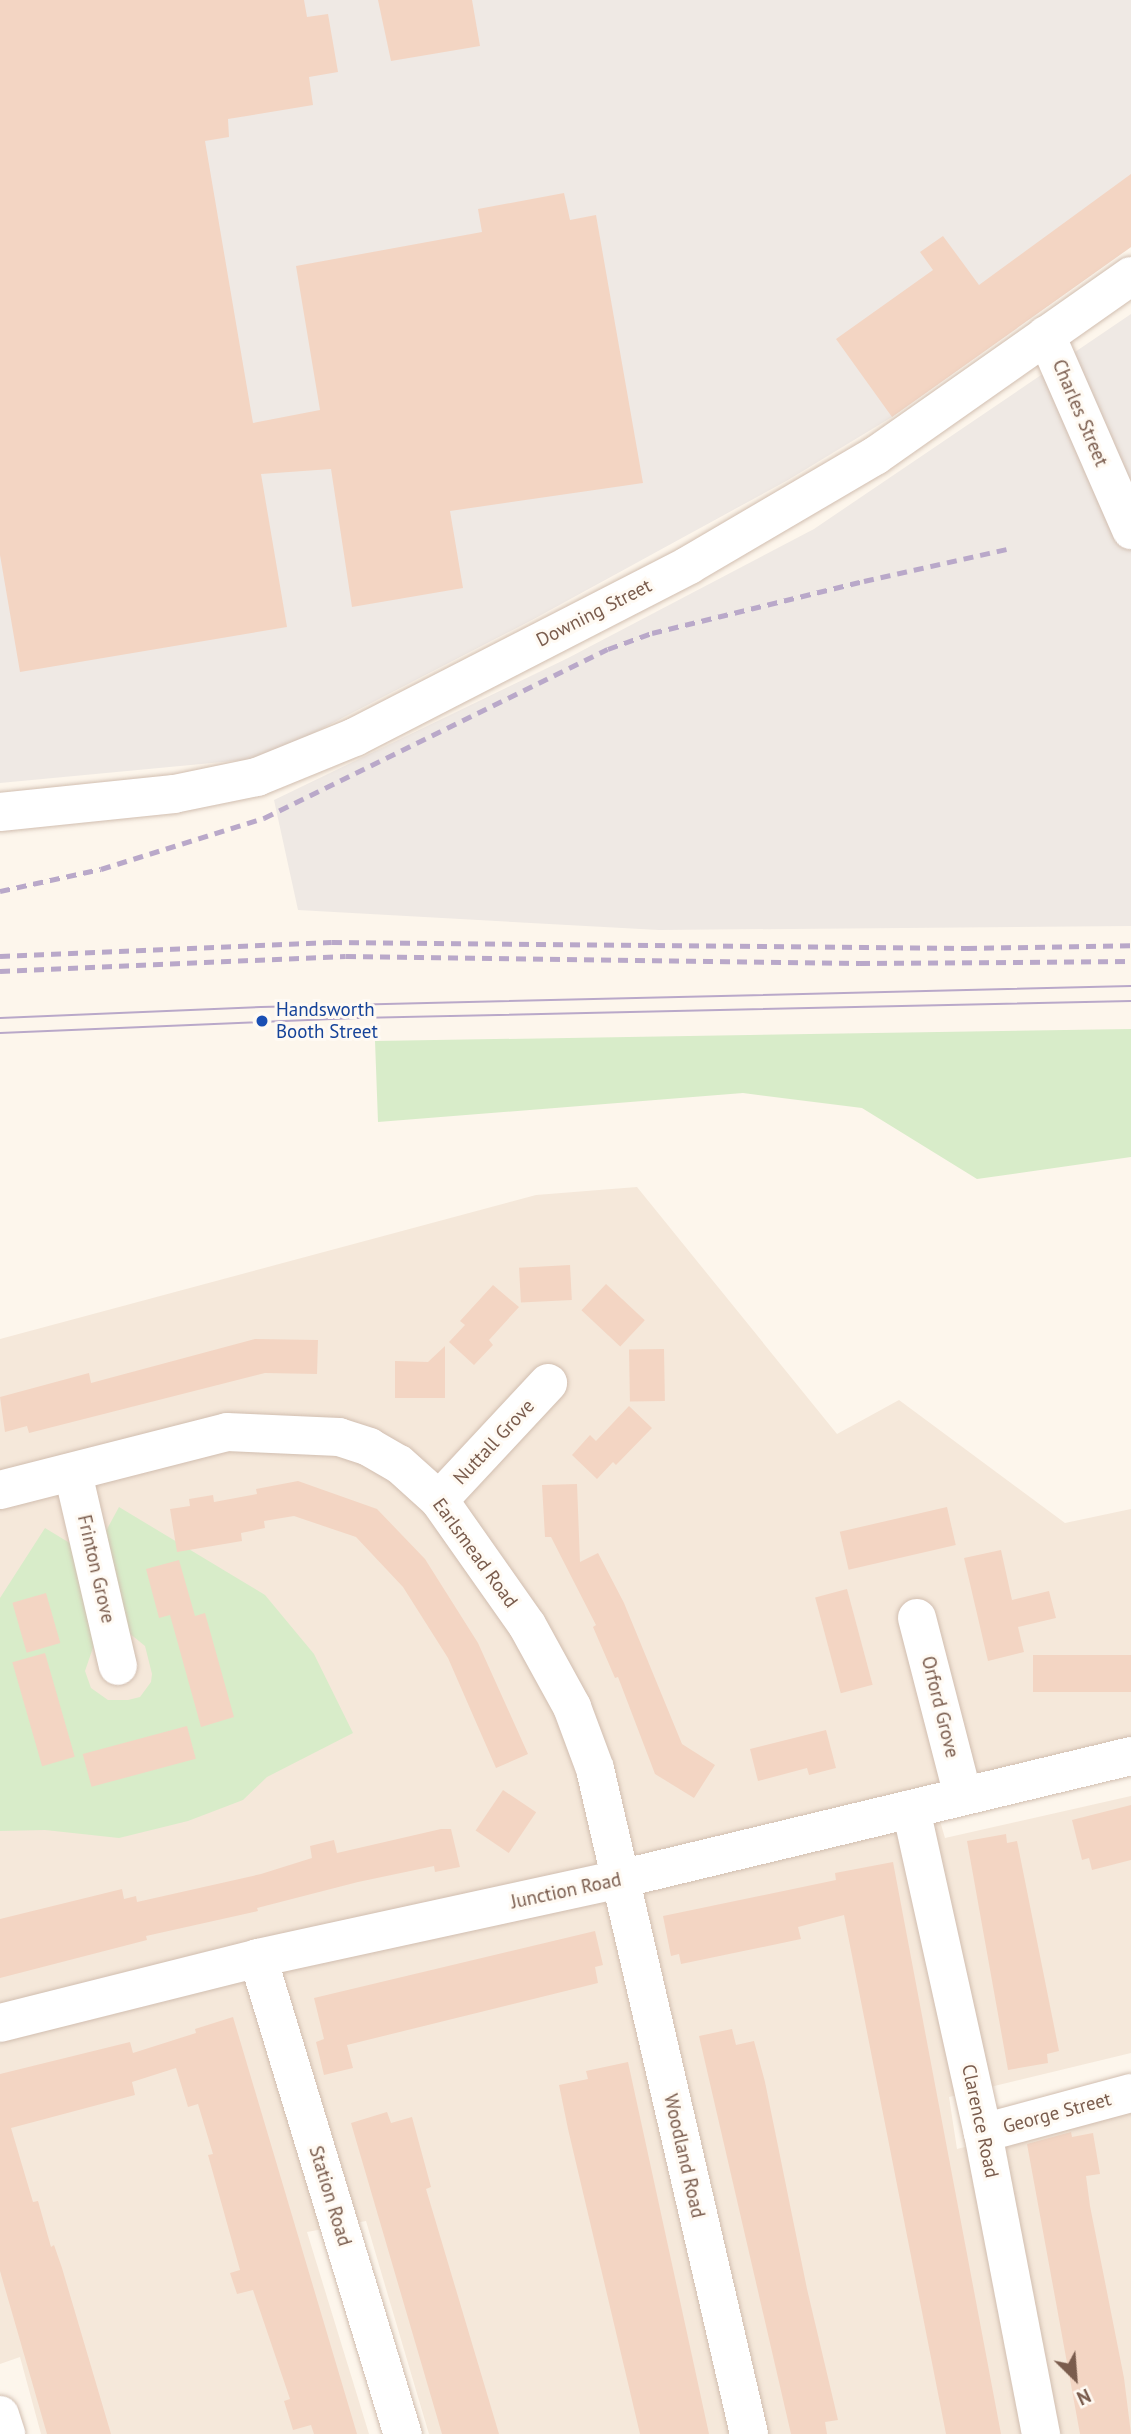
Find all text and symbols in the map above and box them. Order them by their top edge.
street label: Charles Street [1047,356,1113,470]
street label: Downing Street [533,574,655,652]
place label: Handsworth Booth Street [276,999,378,1043]
marker: Handsworth Booth Street [254,1013,270,1029]
street label: Nuttall Grove [449,1395,539,1489]
street label: Earlsmead Road [428,1494,522,1612]
street label: Frinton Grove [72,1513,120,1625]
street label: Orford Grove [916,1654,964,1760]
street label: Junction Road [509,1868,623,1914]
street label: Clarence Road [957,2062,1003,2180]
street label: George Street [1000,2088,1114,2138]
street label: Woodland Road [659,2092,709,2220]
street label: Station Road [304,2143,356,2249]
north arrow [1040,2343,1110,2413]
text: N [1073,2384,1095,2411]

